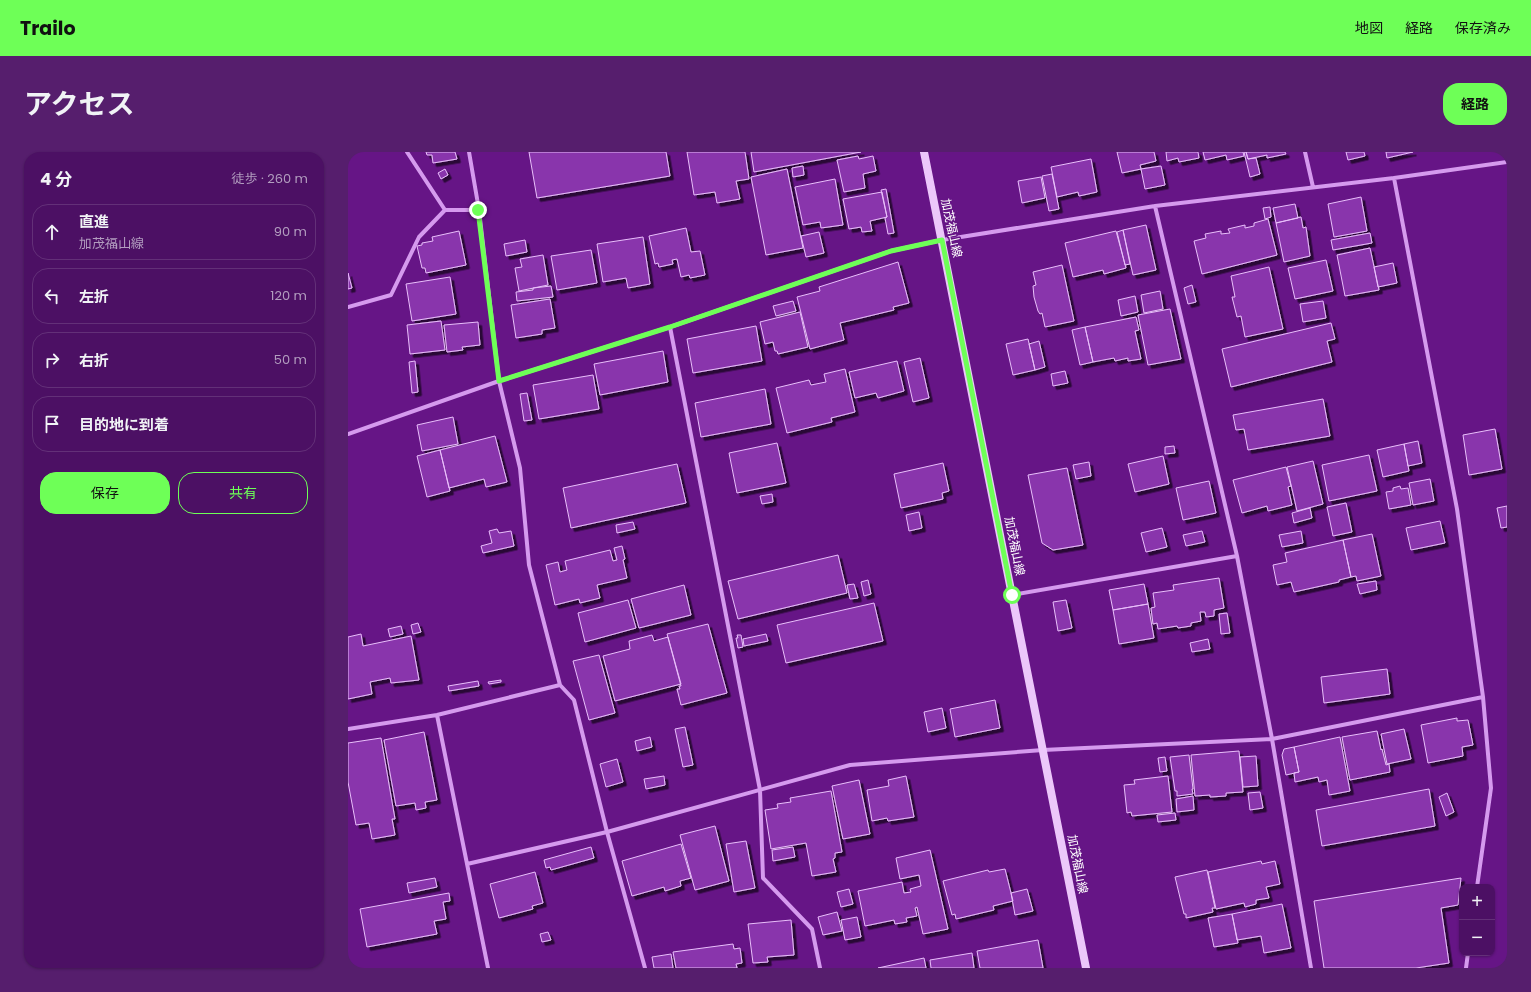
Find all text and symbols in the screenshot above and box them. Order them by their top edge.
text: Trailo [20,15,76,42]
text: 地図 [1355,18,1383,38]
text: 経路 [1405,18,1433,38]
text: 保存済み [1455,18,1511,38]
button: 経路 [1443,83,1507,125]
text: アクセス [24,85,135,124]
text: 4 分 [40,167,72,191]
text: 徒歩 · 260 m [232,169,308,188]
street label: 加茂福山線 [937,197,967,259]
route end [469,201,487,219]
text: 直進 [79,211,109,232]
icon: ahead [41,221,63,243]
text: 90 m [274,222,307,241]
text: 加茂福山線 [79,234,144,253]
icon: left [41,285,63,307]
text: 左折 [79,286,109,307]
text: 120 m [270,286,307,305]
icon: right [41,349,63,371]
text: 右折 [79,350,109,371]
text: 50 m [274,350,307,369]
icon: arrive [41,413,63,435]
text: 目的地に到着 [79,414,169,435]
button: 保存 [40,472,170,514]
button: 共有 [178,472,308,514]
street label: 加茂福山線 [1001,515,1029,577]
route start [1003,586,1021,604]
street label: 加茂福山線 [1064,833,1092,895]
map controls [1459,884,1495,956]
button: + [1459,884,1495,920]
button: − [1459,920,1495,956]

